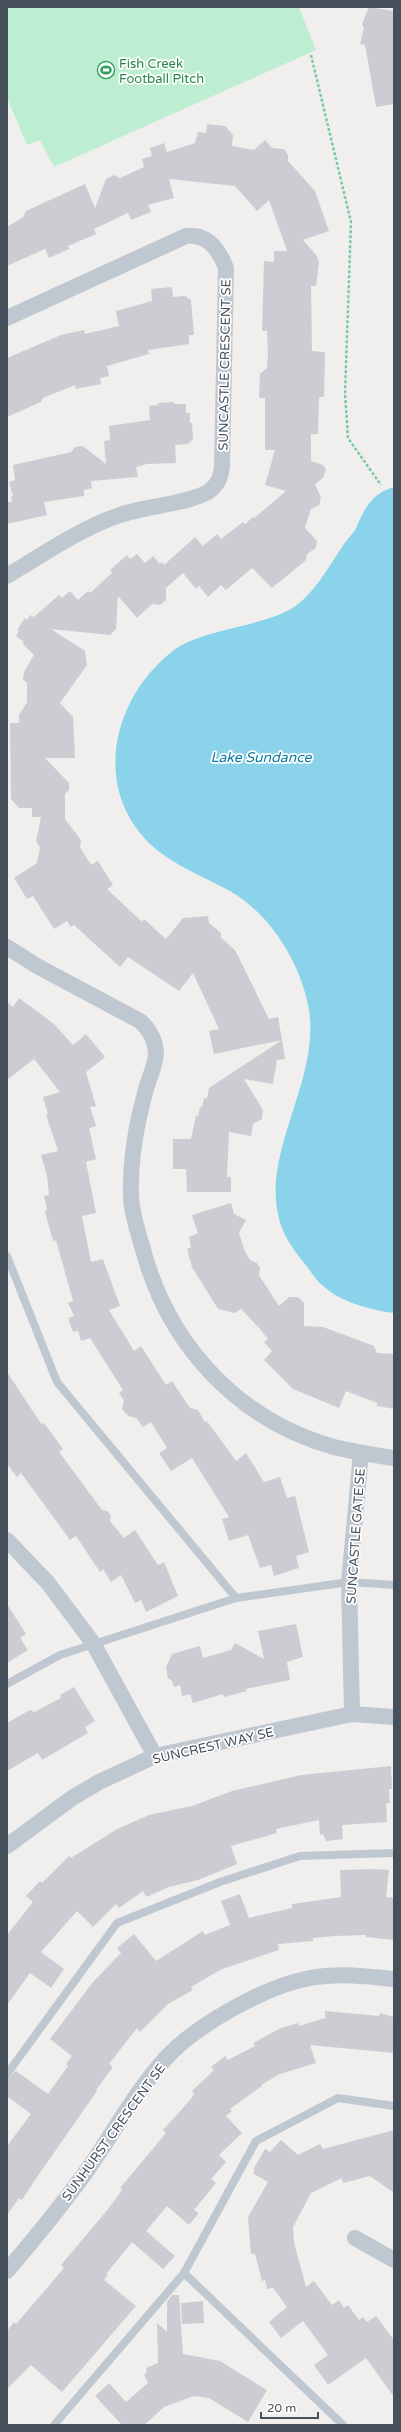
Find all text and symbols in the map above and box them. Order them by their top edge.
place label: Fish Creek Football Pitch [119,56,204,87]
sports icon: Fish Creek Football Pitch [96,60,116,80]
street label: SUNCASTLE CRESCENT SE [216,279,234,451]
water label: Lake Sundance [210,749,313,766]
street label: SUNCASTLE GATE SE [343,1468,369,1605]
street label: SUNCREST WAY SE [151,1724,275,1768]
street label: SUNHURST CRESCENT SE [59,2061,169,2204]
scale bar [261,2394,318,2420]
text: 20 m [267,2401,296,2415]

